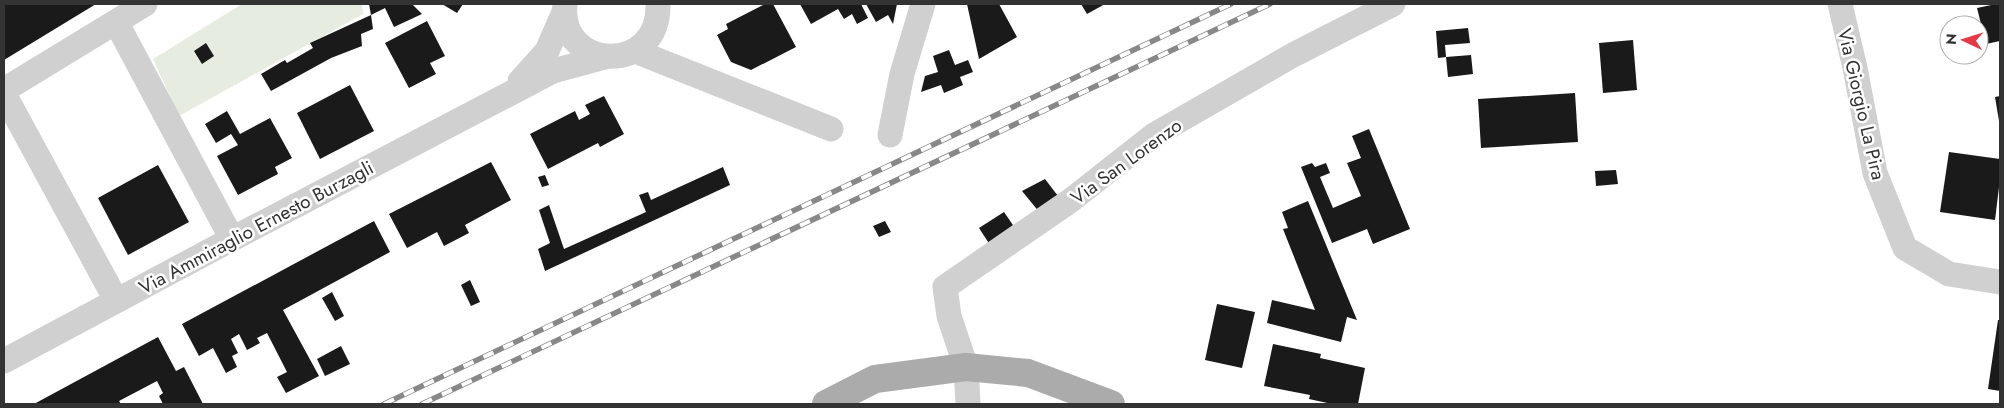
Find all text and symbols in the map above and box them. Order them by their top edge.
north arrow [1939,15,1989,65]
street label: Via Giorgio La Pira [1831,26,1892,183]
text: N [1941,33,1961,45]
street label: Via San Lorenzo [1065,112,1187,211]
street label: Via Ammiraglio Ernesto Burzagli [134,154,378,301]

